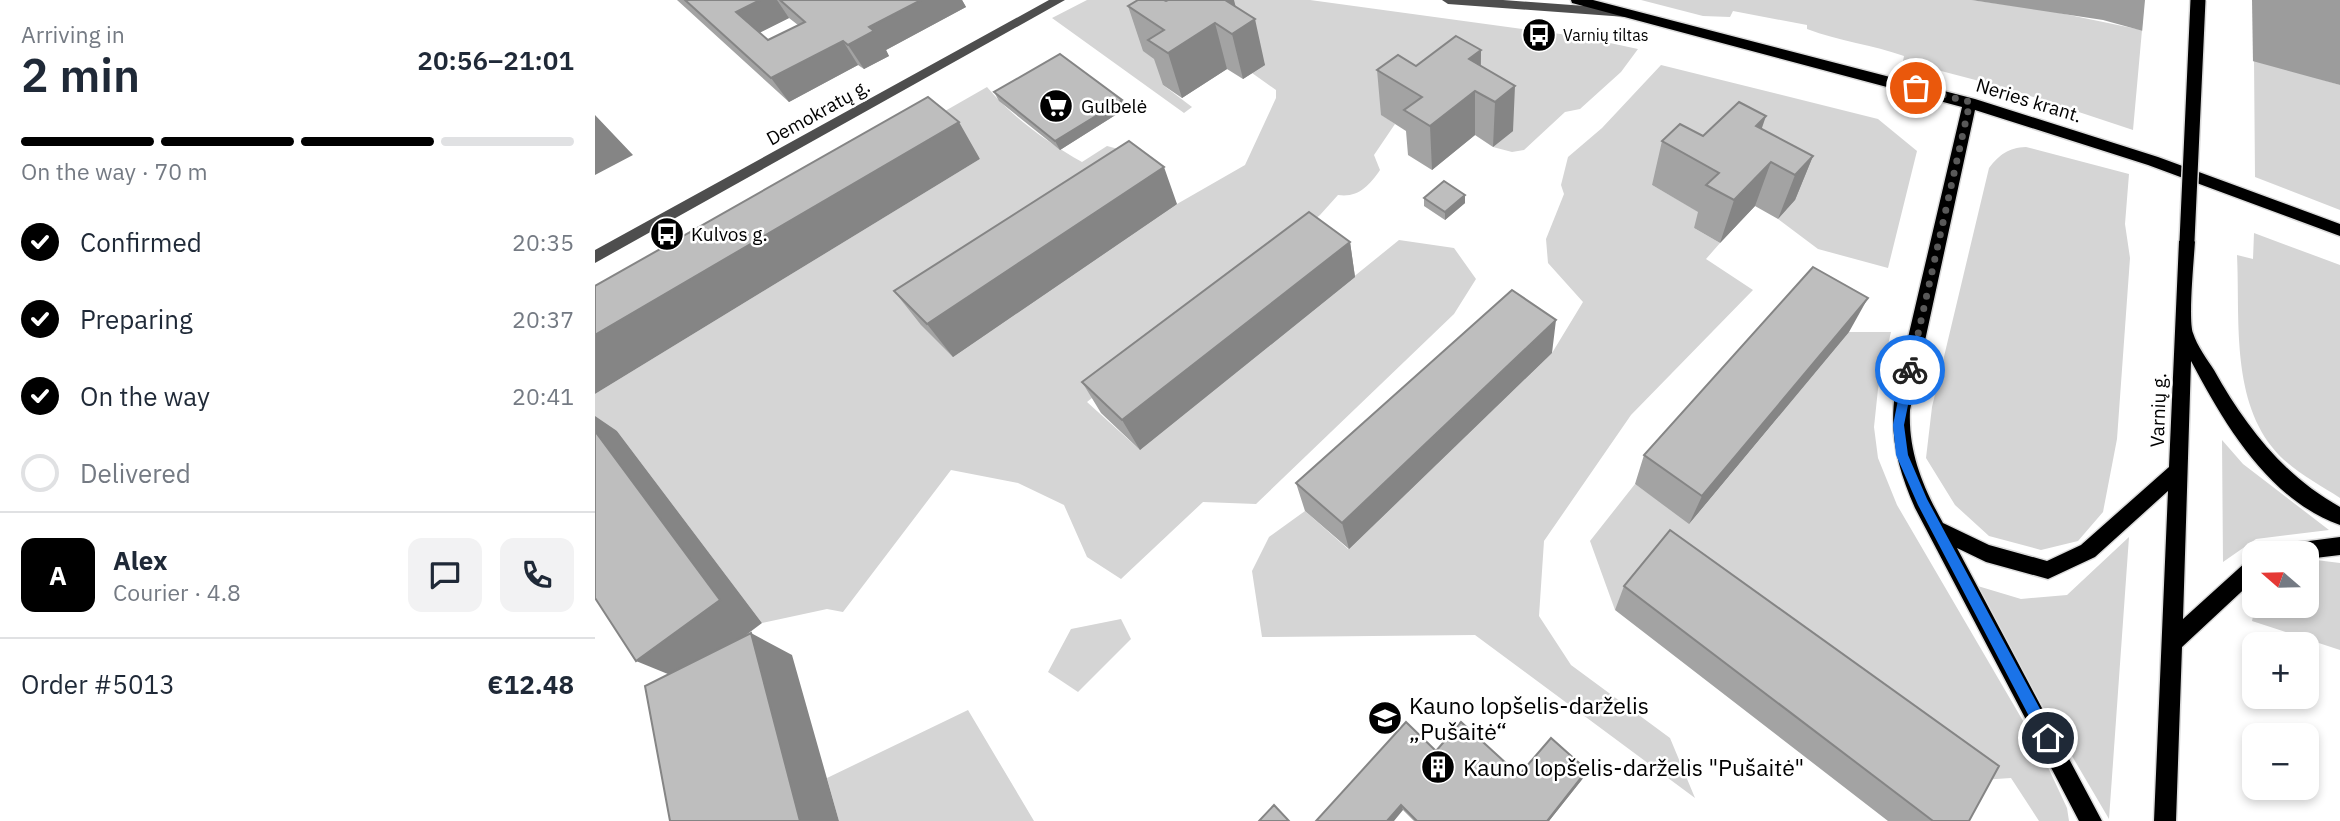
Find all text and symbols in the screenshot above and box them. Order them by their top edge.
bus stop icon: Varnių tiltas [1520,16,1558,54]
text: Arriving in [21,19,125,49]
place label: Varnių tiltas [1563,25,1648,45]
text: 20:56–21:01 [417,43,574,77]
text: 2 min [21,45,140,105]
pin [1886,58,1946,118]
icon: bag [1897,69,1935,107]
street label: Neries krant. [1973,73,2085,127]
street label: Demokratų g. [762,74,874,150]
supermarket icon: Gulbelė [1037,87,1075,125]
place label: Gulbelė [1081,94,1147,118]
text: On the way · 70 m [21,156,208,186]
bus stop icon: Kulvos g. [648,215,686,253]
place label: Kulvos g. [691,222,768,246]
icon: check [21,223,59,261]
text: Confirmed [80,225,202,259]
text: 20:35 [512,227,574,257]
icon: check [21,300,59,338]
text: Preparing [80,302,193,336]
text: 20:37 [512,304,574,334]
courier [1875,335,1945,405]
icon: bike [1891,351,1929,389]
street label: Varnių g. [2145,372,2171,448]
icon: check [21,377,59,415]
text: On the way [80,379,210,413]
text: 20:41 [512,381,574,411]
text: Delivered [80,456,191,490]
button: chat [408,538,482,612]
button: phone [500,538,574,612]
north arrow [2242,541,2319,618]
map controls [2242,541,2319,800]
text: Alex [113,543,167,577]
text: A [49,558,67,592]
text: Courier · 4.8 [113,577,241,607]
button: + [2242,632,2319,709]
text: Order #5013 [21,667,175,701]
text: €12.48 [487,667,574,701]
place label: Kauno lopšelis-darželis „Pušaitė“ [1409,690,1649,746]
school or university icon: Kauno lopšelis-darželis „Pušaitė“ [1366,699,1404,737]
pin [2018,708,2078,768]
icon: home [2029,719,2067,757]
button: − [2242,723,2319,800]
building icon: Kauno lopšelis-darželis "Pušaitė" [1419,748,1457,786]
place label: Kauno lopšelis-darželis "Pušaitė" [1463,752,1804,782]

